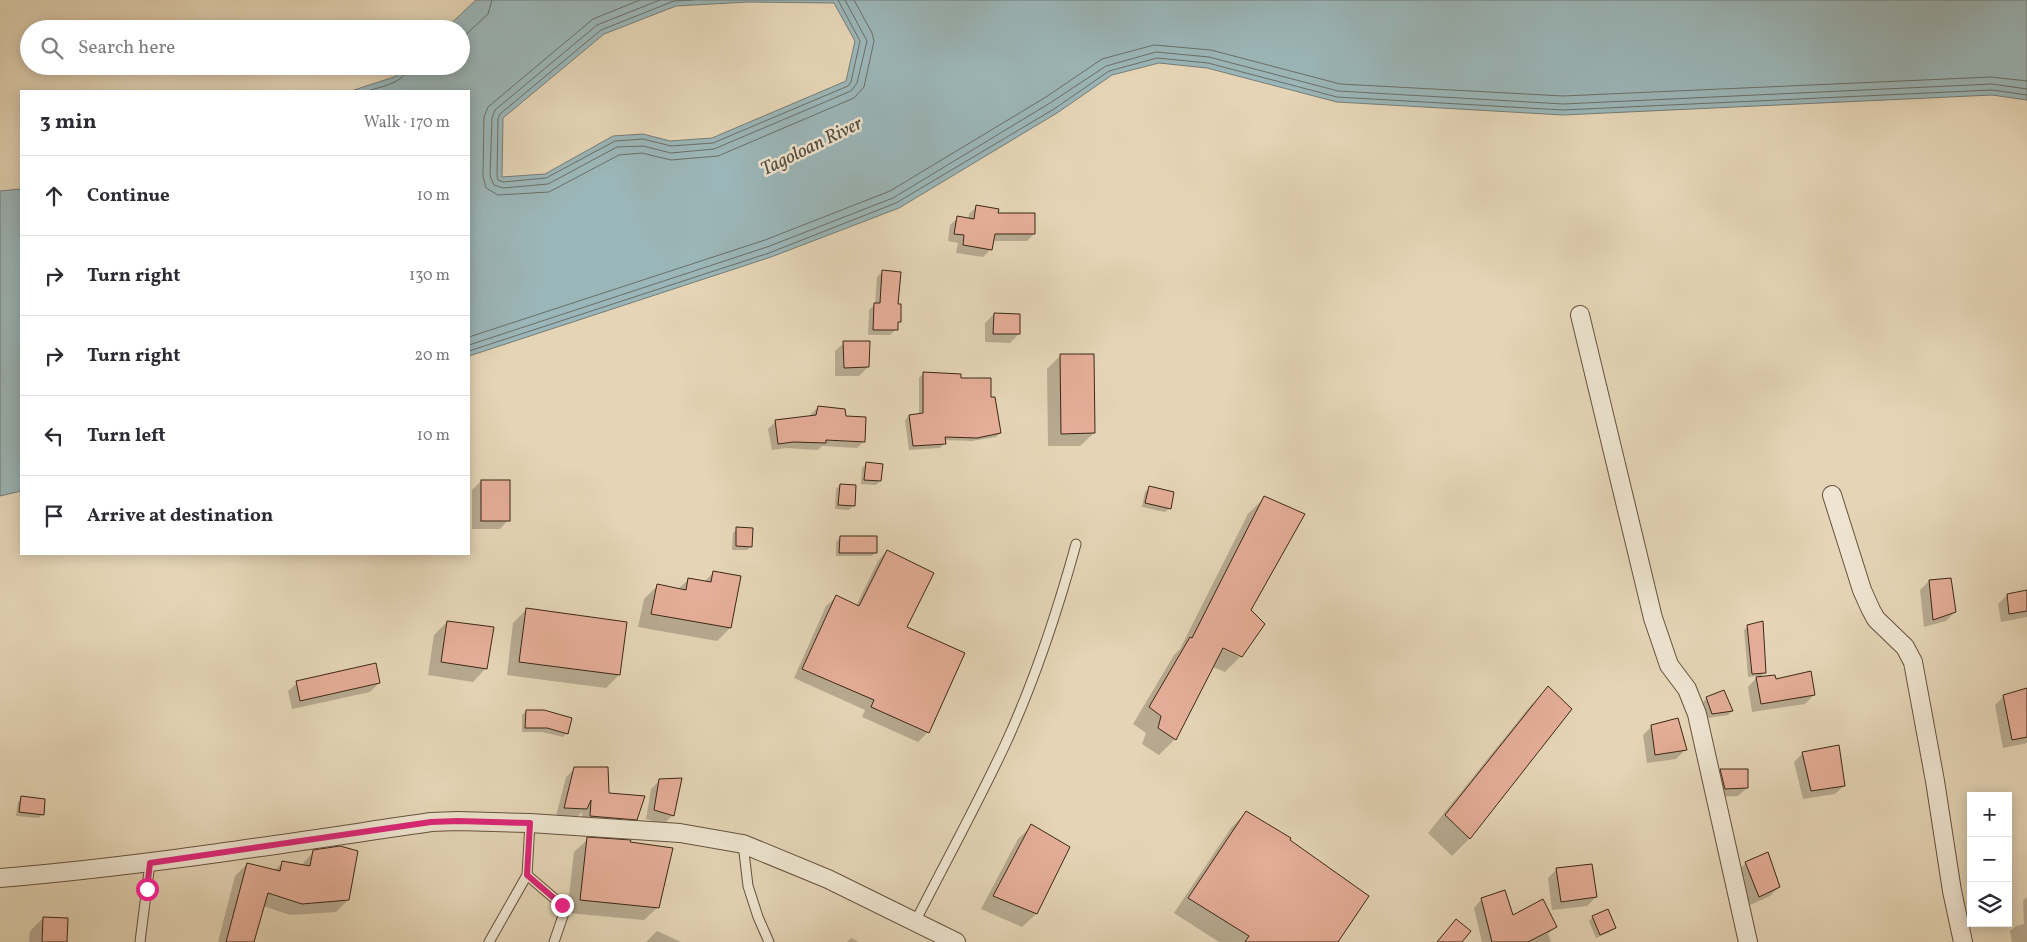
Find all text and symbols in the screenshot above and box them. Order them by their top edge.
search box [20,20,470,75]
icon: search [38,34,66,62]
text: Search here [78,35,175,61]
text: 3 min [40,108,96,137]
water label: Tagoloan River [757,111,868,183]
text: Walk · 170 m [364,112,450,134]
icon: ahead [40,182,68,210]
text: Continue [87,183,170,209]
text: 10 m [417,185,450,207]
icon: right [40,262,68,290]
text: Turn right [87,263,180,289]
text: 130 m [409,265,450,287]
icon: right [40,342,68,370]
text: Turn right [87,343,180,369]
text: 20 m [415,345,450,367]
icon: left [40,422,68,450]
text: Turn left [87,423,166,449]
text: 10 m [417,425,450,447]
icon: arrive [40,502,68,530]
text: Arrive at destination [87,503,273,529]
map controls [1967,792,2012,927]
button: + [1967,792,2012,837]
button: − [1967,837,2012,882]
route start [136,878,159,901]
button: layers [1967,882,2012,927]
route end [551,894,574,917]

